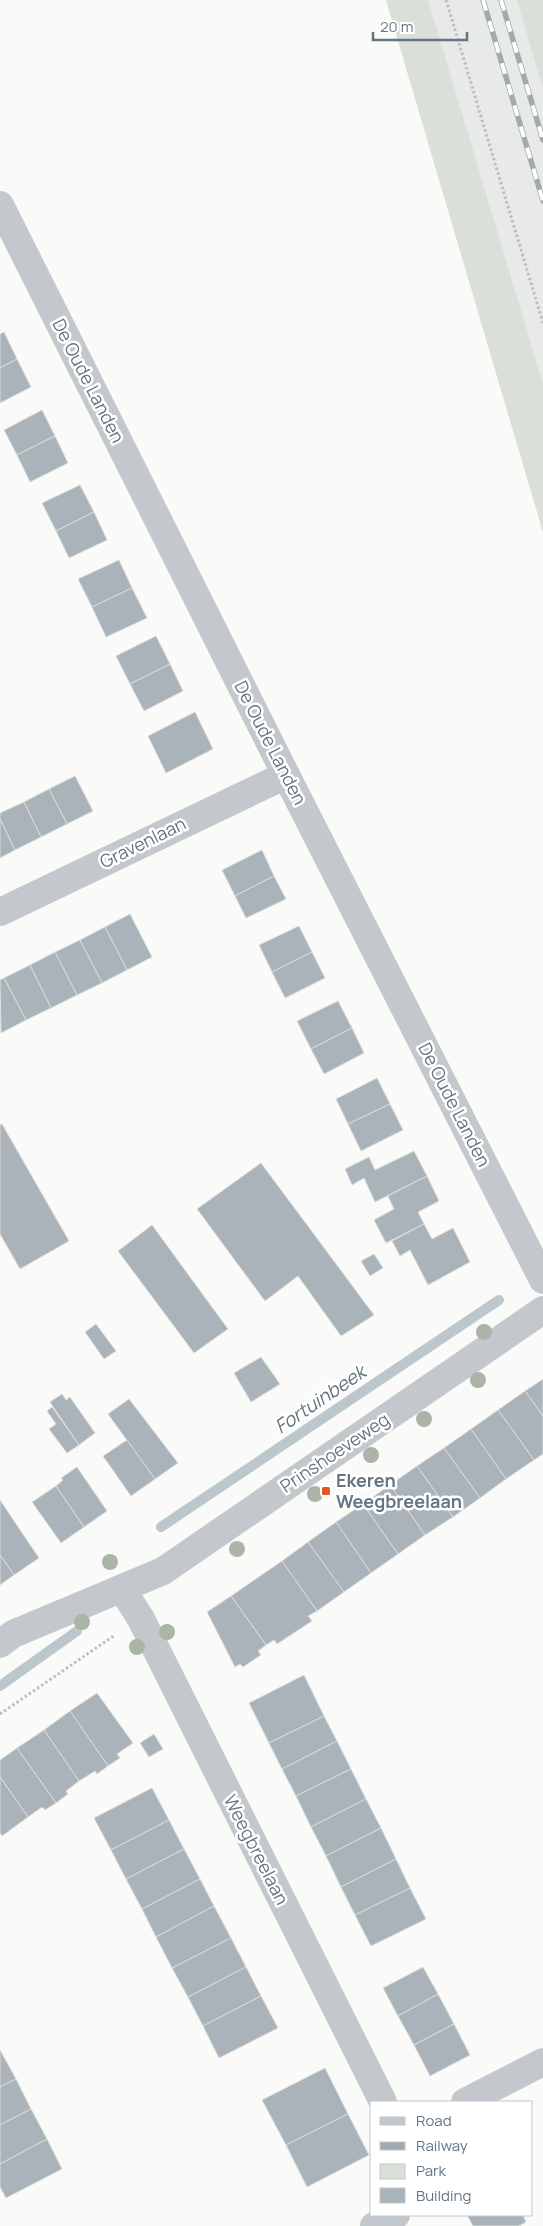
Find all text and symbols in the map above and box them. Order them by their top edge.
scale bar [373,10,467,42]
text: 20 m [380,16,413,37]
street label: De Oude Landen [47,314,130,447]
street label: De Oude Landen [229,676,312,809]
street label: Gravenlaan [95,811,190,873]
street label: De Oude Landen [413,1038,496,1171]
water label: Fortuinbeek [269,1357,373,1439]
street label: Prinshoeveweg [275,1407,394,1498]
place label: Ekeren Weegbreelaan [336,1468,462,1513]
marker: Ekeren Weegbreelaan [320,1485,332,1497]
street label: Weegbreelaan [219,1790,295,1909]
legend [370,2101,533,2216]
text: Road [416,2110,452,2131]
text: Railway [416,2135,468,2156]
text: Park [416,2160,446,2181]
text: Building [416,2185,471,2206]

